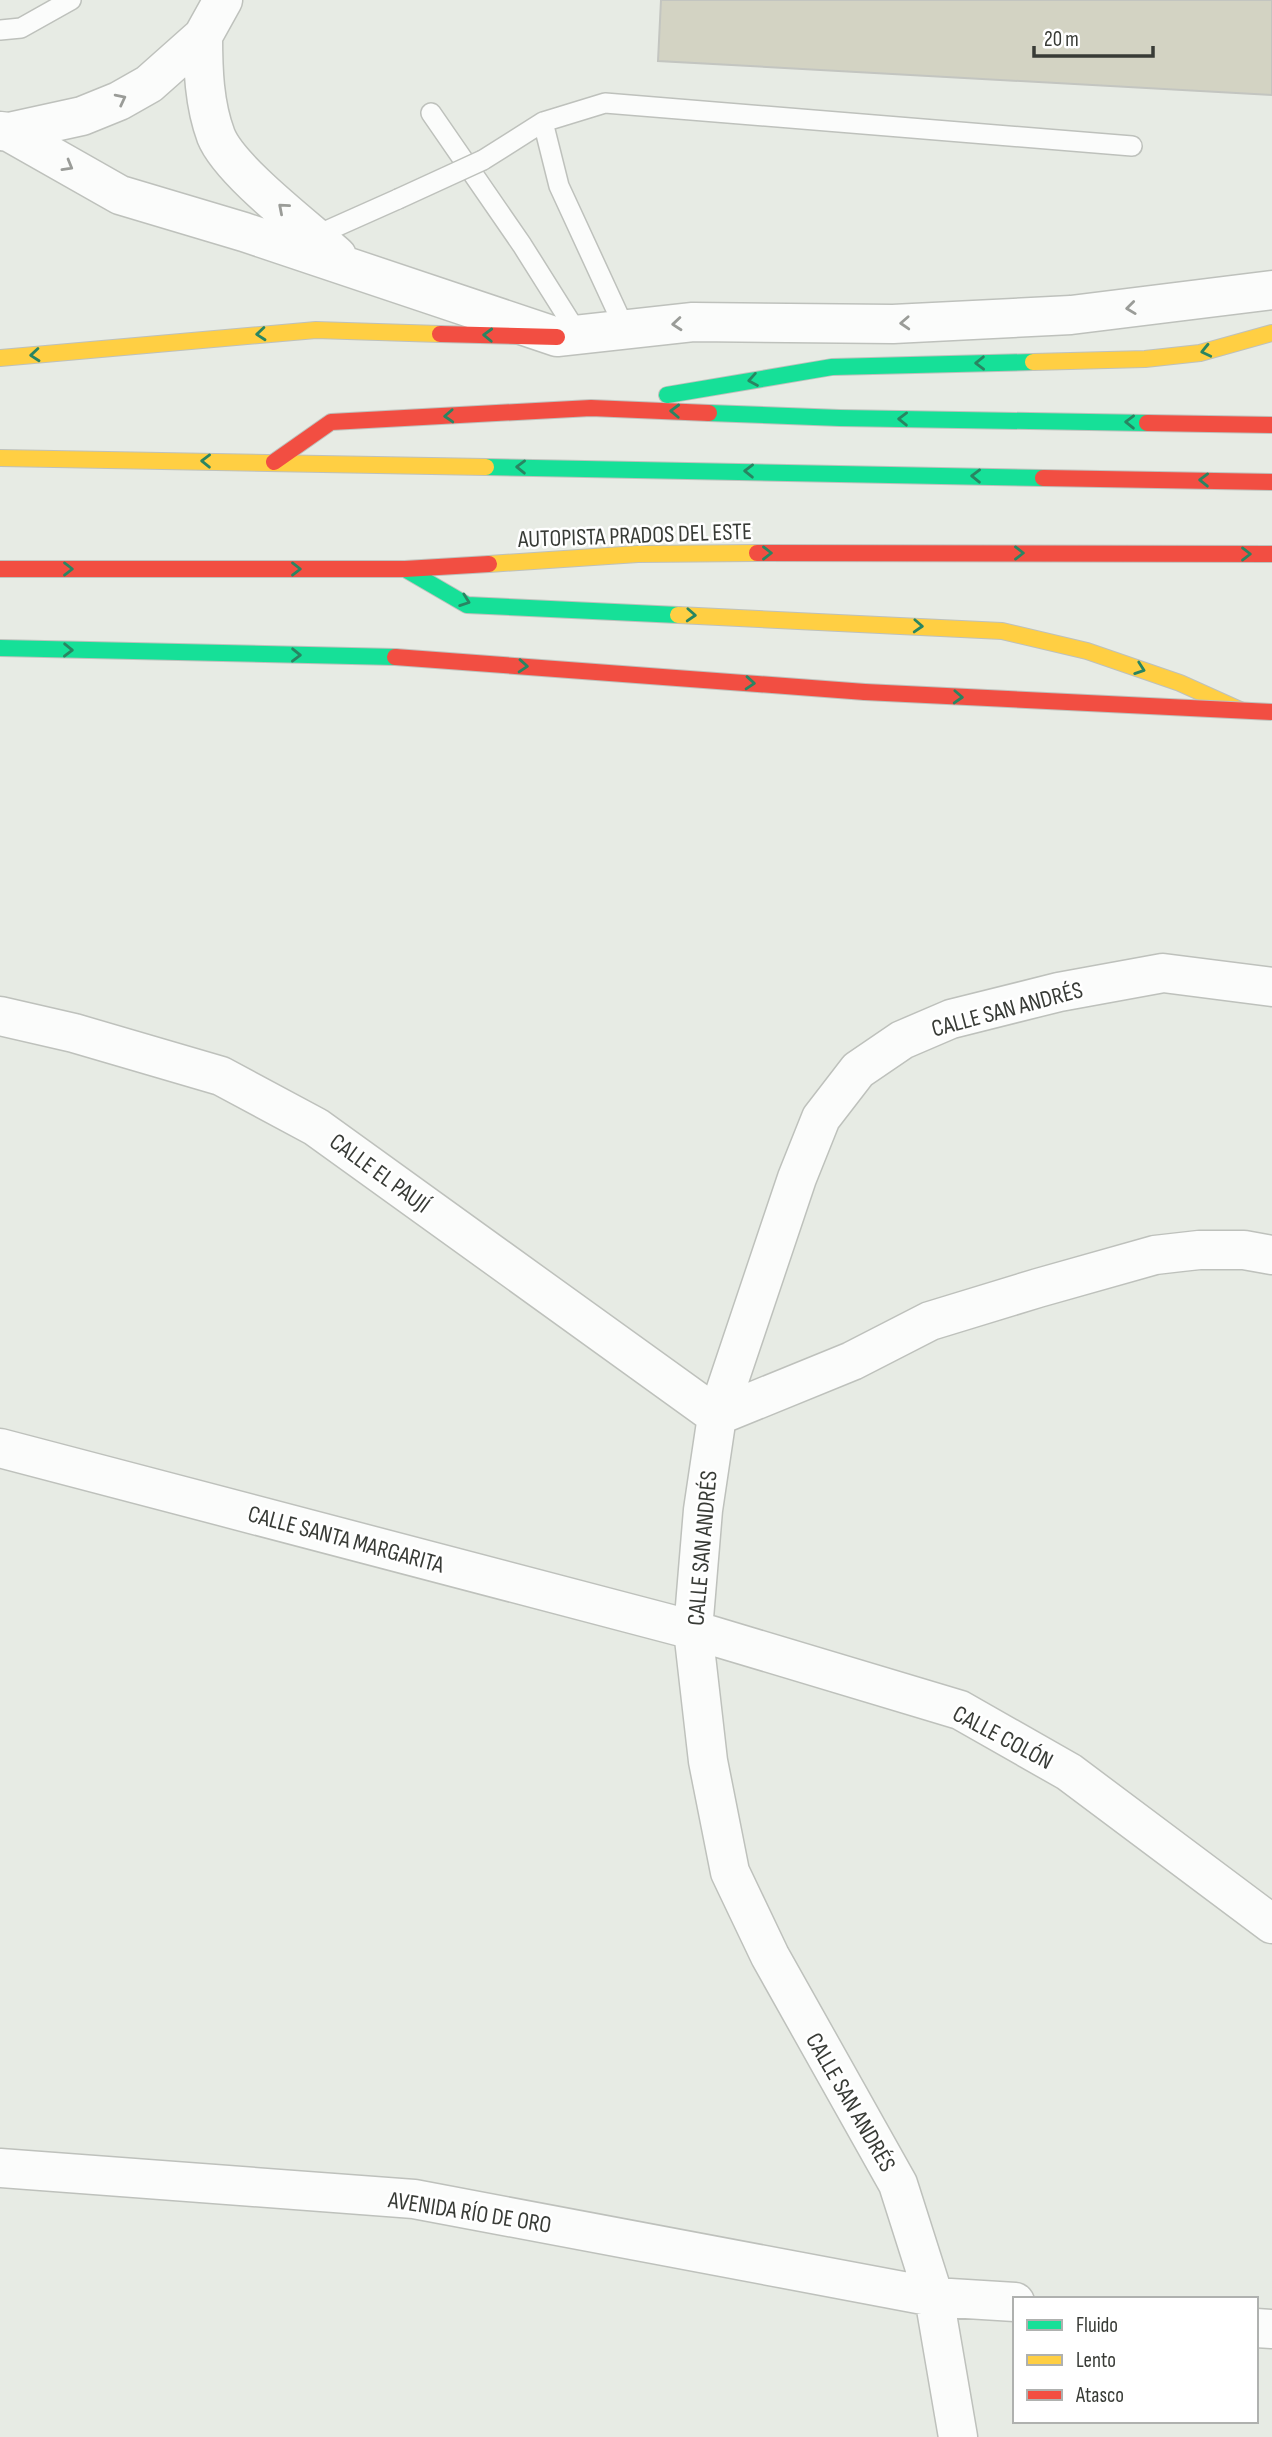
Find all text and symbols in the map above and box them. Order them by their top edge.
scale bar [1034,14,1153,58]
text: 20 m [1044,27,1079,52]
one-way arrow [114,94,126,108]
one-way arrow [61,158,74,171]
one-way arrow [278,204,291,216]
one-way arrow [1126,300,1137,315]
one-way arrow [899,315,910,330]
one-way arrow [672,316,683,331]
one-way arrow [255,326,266,341]
one-way arrow [483,327,493,343]
one-way arrow [1200,343,1212,357]
one-way arrow [29,347,40,362]
one-way arrow [974,356,985,371]
one-way arrow [747,372,759,387]
one-way arrow [670,404,681,419]
one-way arrow [444,408,455,423]
one-way arrow [897,411,908,427]
one-way arrow [1125,414,1135,430]
one-way arrow [200,453,210,469]
one-way arrow [516,459,527,474]
one-way arrow [743,463,754,479]
one-way arrow [971,468,981,484]
one-way arrow [1198,473,1209,488]
street label: AUTOPISTA PRADOS DEL ESTE [517,517,752,554]
one-way arrow [762,545,772,561]
one-way arrow [1014,545,1024,561]
one-way arrow [1241,546,1252,562]
one-way arrow [63,561,74,577]
one-way arrow [291,561,301,577]
one-way arrow [458,593,470,607]
one-way arrow [686,607,697,622]
one-way arrow [913,618,924,633]
one-way arrow [63,642,74,658]
one-way arrow [291,647,301,663]
one-way arrow [518,658,529,673]
one-way arrow [1134,661,1146,675]
one-way arrow [744,676,755,691]
one-way arrow [952,689,963,704]
street label: CALLE SAN ANDRÉS [928,975,1086,1044]
street label: CALLE EL PAUJÍ [324,1127,436,1220]
street label: CALLE SAN ANDRÉS [681,1469,724,1627]
street label: CALLE SANTA MARGARITA [245,1499,448,1580]
street label: CALLE COLÓN [948,1699,1058,1776]
street label: CALLE SAN ANDRÉS [799,2028,902,2177]
street label: AVENIDA RÍO DE ORO [385,2185,553,2240]
legend [1013,2297,1258,2423]
text: Fluido [1076,2313,1118,2338]
text: Lento [1076,2348,1116,2373]
text: Atasco [1075,2383,1124,2408]

